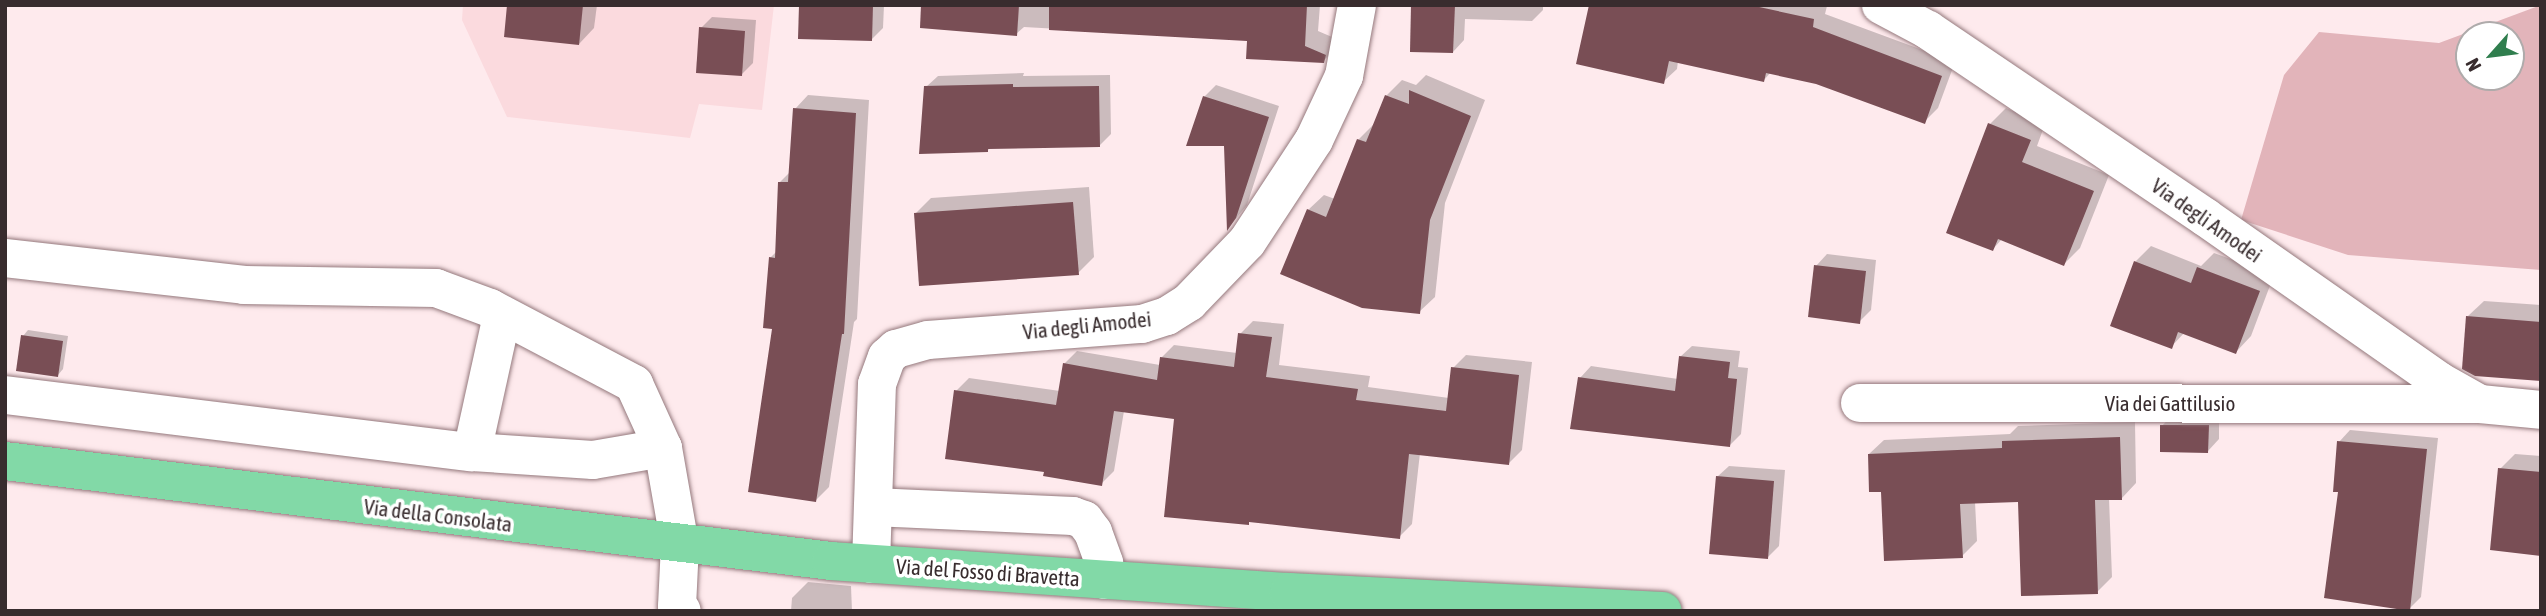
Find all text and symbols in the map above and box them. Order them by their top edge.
north arrow [2455,21,2525,91]
text: N [2461,55,2486,75]
street label: Via degli Amodei [2147,173,2267,267]
street label: Via degli Amodei [1021,306,1153,344]
street label: Via dei Gattilusio [2105,390,2235,416]
street label: Via della Consolata [363,493,513,537]
street label: Via del Fosso di Bravetta [895,553,1081,591]

